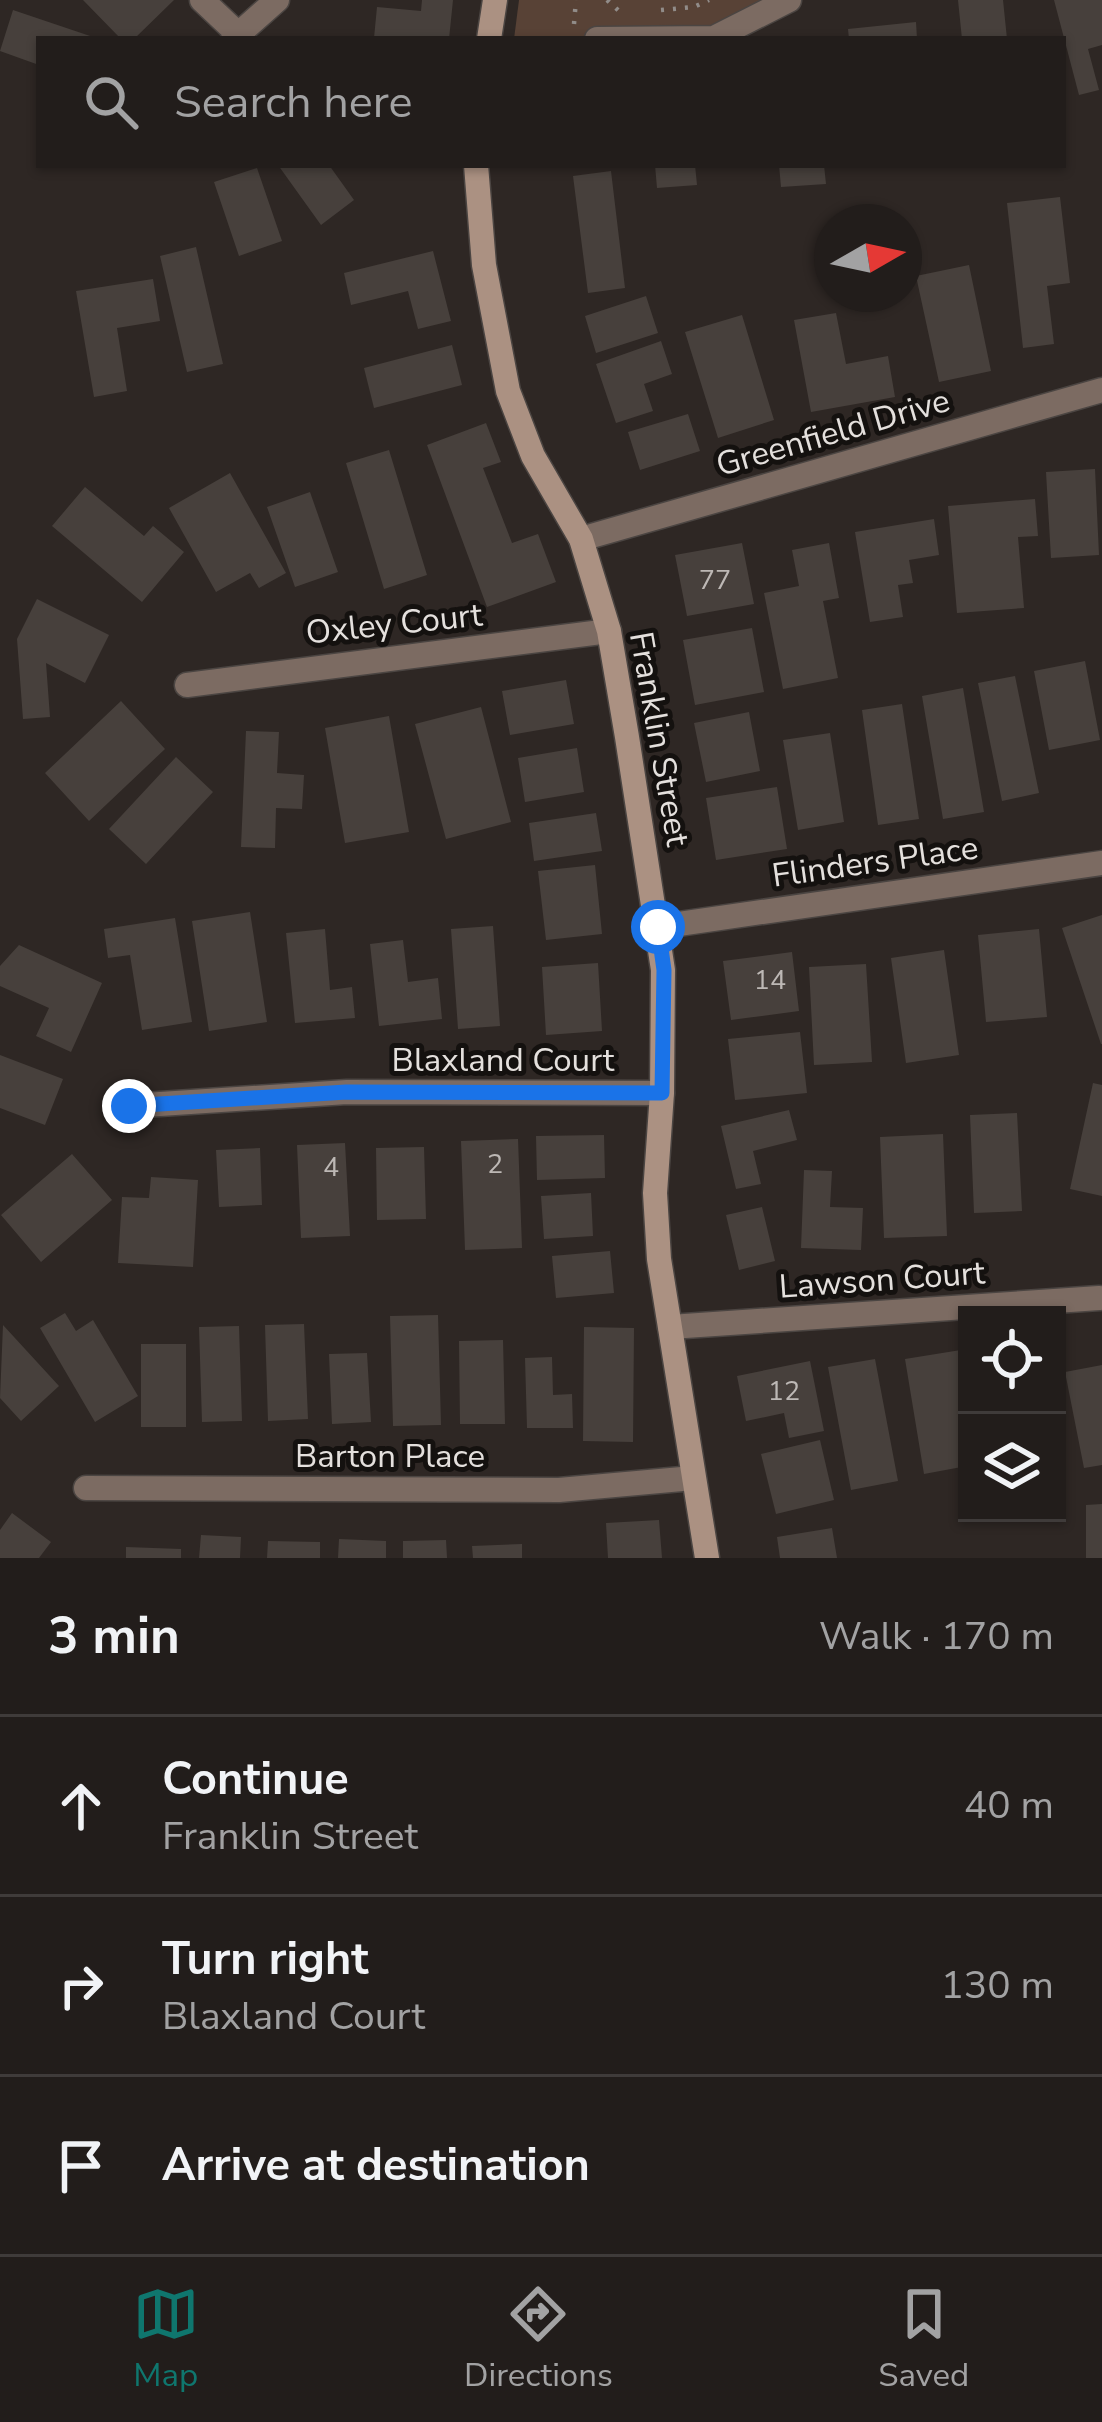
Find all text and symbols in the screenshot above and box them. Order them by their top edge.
search box [36,36,1066,168]
icon: search [78,69,144,135]
text: Search here [174,72,413,133]
north arrow [814,204,922,312]
street label: Greenfield Drive [711,378,955,488]
house number: 77 [699,562,731,599]
street label: Oxley Court [304,592,485,656]
street label: Franklin Street [618,628,700,850]
street label: Flinders Place [769,825,981,899]
route start [631,900,685,954]
house number: 14 [754,962,786,999]
street label: Blaxland Court [392,1038,615,1083]
route end [102,1079,156,1133]
house number: 2 [487,1146,503,1183]
house number: 4 [323,1149,339,1186]
street label: Lawson Court [778,1250,987,1310]
map controls [958,1306,1066,1522]
button: locate [958,1306,1066,1414]
house number: 12 [768,1373,800,1410]
button: layers [958,1414,1066,1522]
street label: Barton Place [295,1434,485,1479]
text: 3 min [48,1601,180,1671]
text: Walk · 170 m [819,1610,1054,1663]
text: Continue [162,1749,349,1810]
icon: ahead [48,1773,114,1839]
text: 40 m [964,1779,1054,1832]
text: Franklin Street [162,1810,418,1863]
text: Turn right [162,1929,369,1990]
icon: right [48,1953,114,2019]
text: 130 m [940,1959,1054,2012]
text: Blaxland Court [162,1990,425,2043]
icon: arrive [48,2133,114,2199]
text: Arrive at destination [162,2135,590,2196]
tab: Map [133,2281,199,2398]
tab: Directions [464,2281,613,2398]
tab: Saved [878,2281,969,2398]

